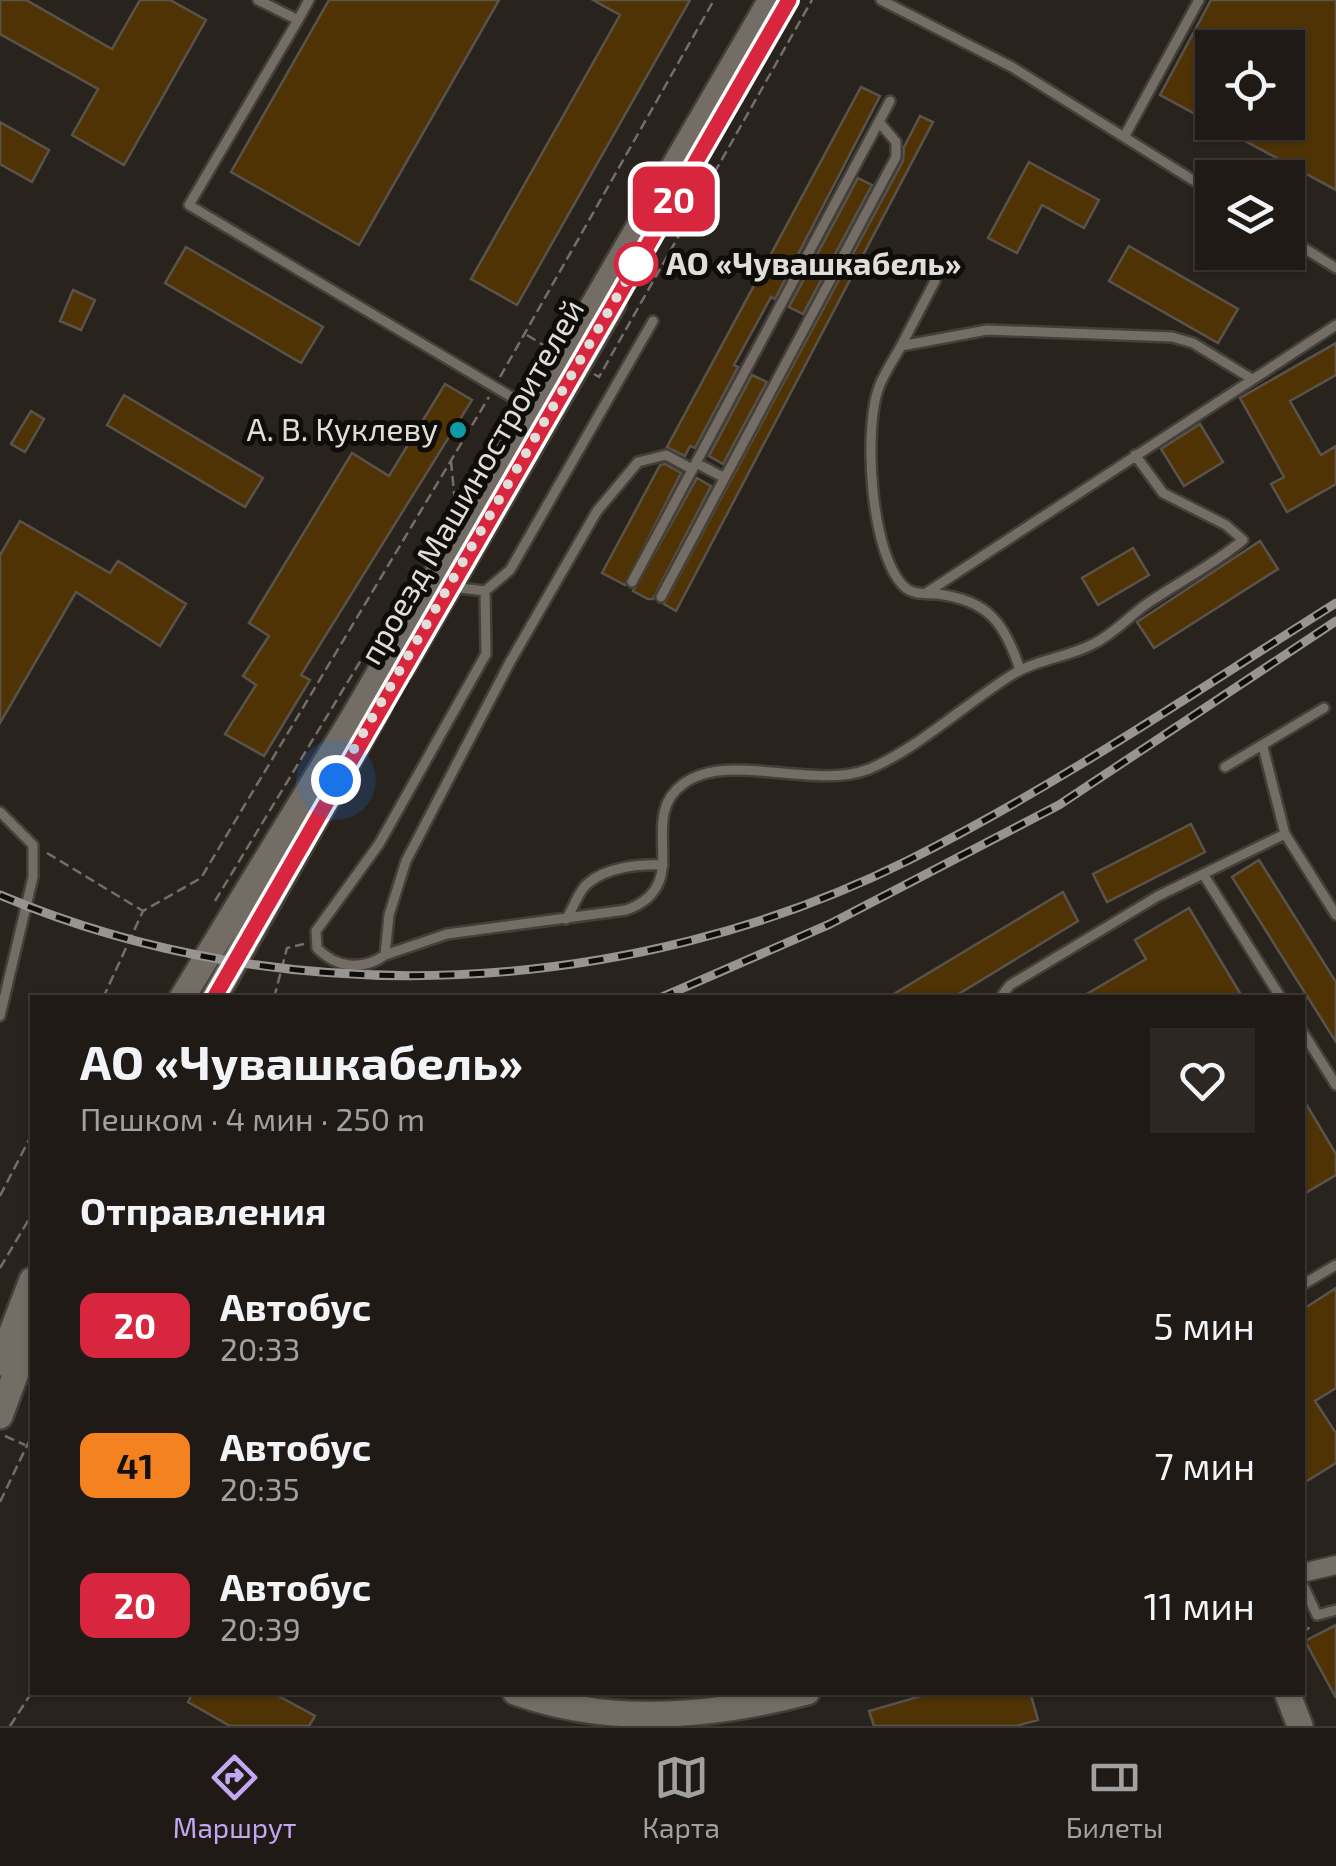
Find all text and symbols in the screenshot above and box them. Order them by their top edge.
map controls [1195,30,1305,270]
button: locate [1195,30,1305,140]
button: layers [1195,160,1305,270]
line badge: 20 [629,166,719,232]
text: 20 [653,178,695,220]
marker: АО «Чувашкабель» [615,243,657,285]
place label: АО «Чувашкабель» [666,243,961,282]
street label: проезд Машиностроителей [350,292,591,670]
place label: А. В. Куклеву [247,409,438,448]
marker: А. В. Куклеву [447,419,469,441]
your location [311,755,361,805]
button: heart [1150,1028,1255,1133]
text: АО «Чувашкабель» [80,1032,523,1090]
text: Пешком · 4 мин · 250 m [80,1099,425,1137]
text: Отправления [80,1187,327,1233]
text: Автобус [220,1283,371,1329]
text: 5 мин [1153,1302,1255,1348]
text: 20 [114,1304,156,1346]
text: 20:33 [220,1329,300,1367]
text: Автобус [220,1423,371,1469]
text: 7 мин [1154,1442,1255,1488]
text: 41 [116,1444,154,1486]
text: 20:35 [220,1469,300,1507]
text: Автобус [220,1563,371,1609]
text: 11 мин [1143,1582,1255,1628]
text: 20 [114,1584,156,1626]
text: 20:39 [220,1609,301,1647]
tab: Маршрут [173,1750,297,1844]
tab: Карта [642,1750,720,1844]
tab: Билеты [1066,1750,1163,1844]

